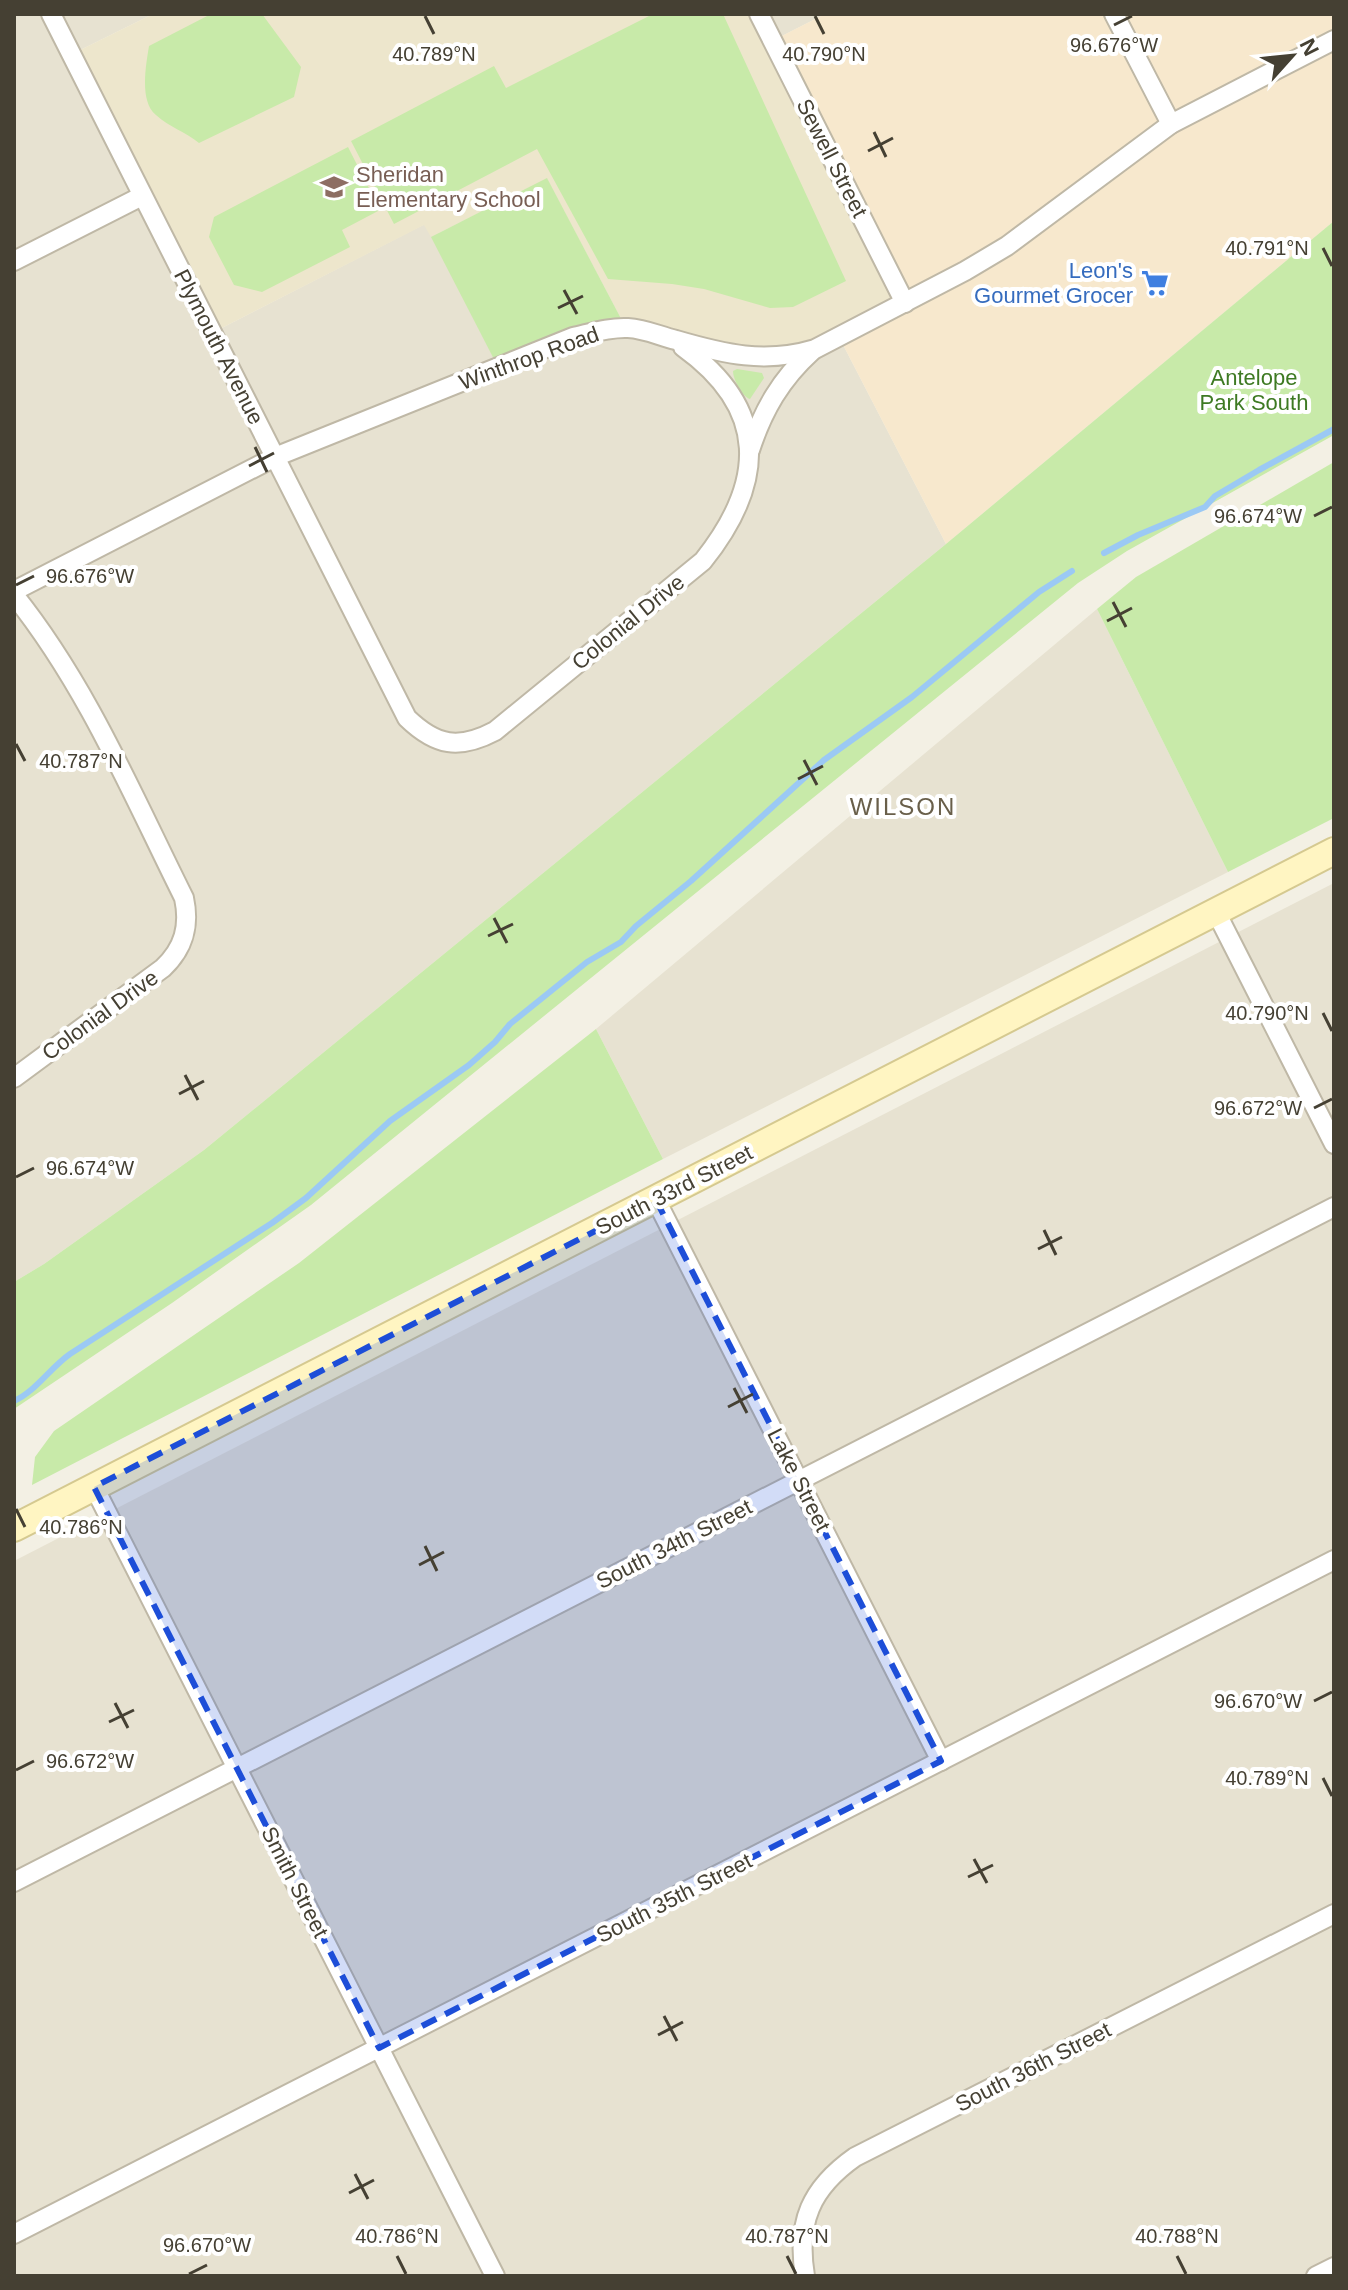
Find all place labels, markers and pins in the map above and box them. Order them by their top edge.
place label: Sheridan Elementary School [356,162,541,212]
school or university icon: Sheridan Elementary School [319,172,349,202]
place label: Leon's Gourmet Grocer [974,258,1133,308]
supermarket icon: Leon's Gourmet Grocer [1140,268,1170,298]

